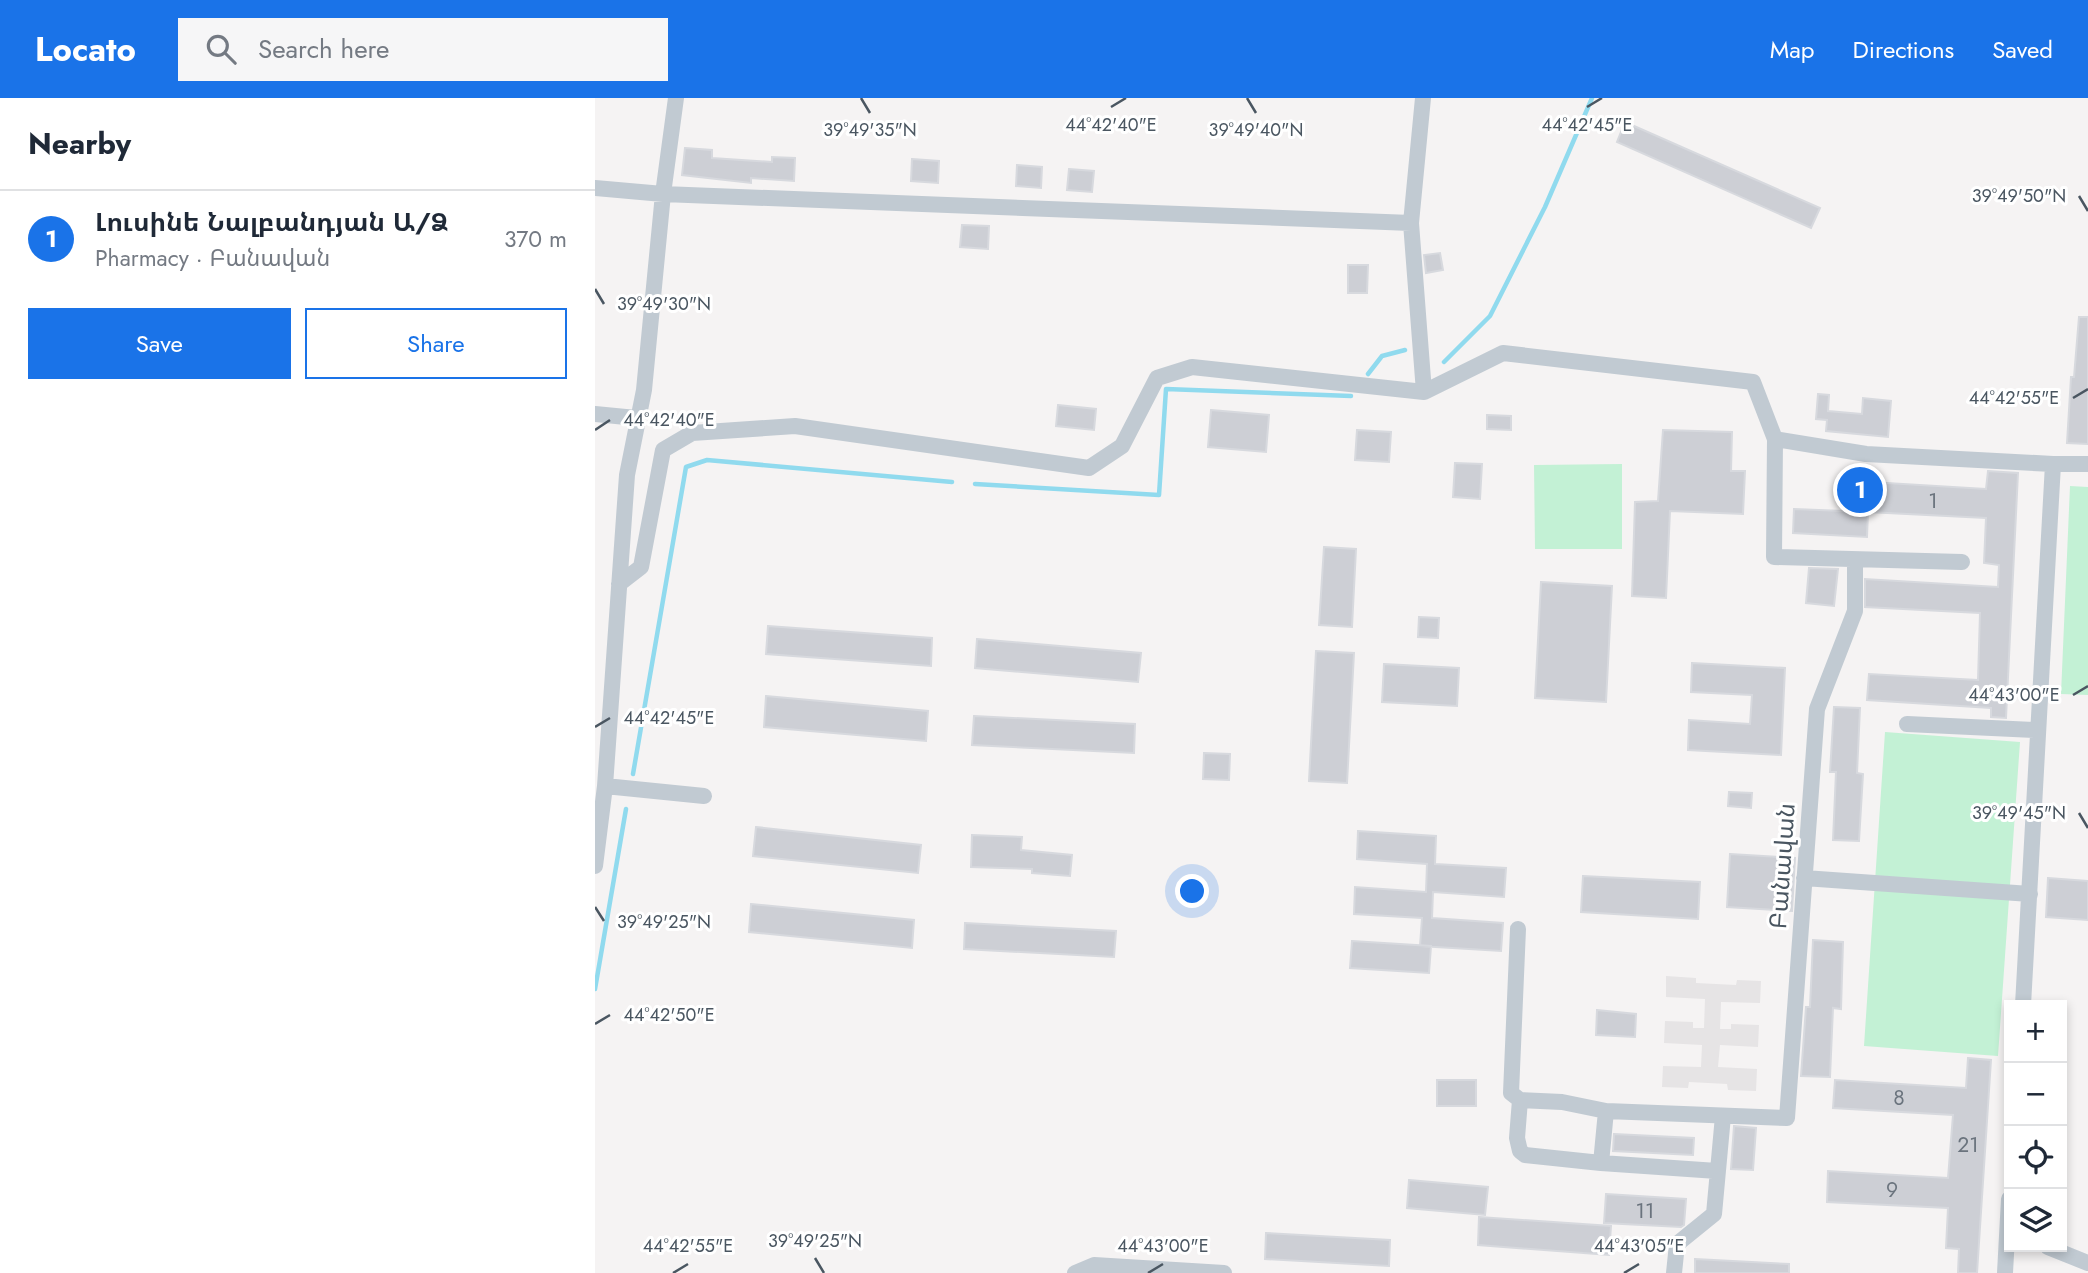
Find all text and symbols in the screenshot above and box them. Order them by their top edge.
search box [178,18,668,81]
text: Locato [35,26,136,73]
icon: search [202,30,240,68]
text: Search here [258,30,389,68]
text: Map [1770,32,1815,67]
text: Directions [1853,32,1954,67]
text: Saved [1992,32,2053,67]
text: 44°42'40"E [1065,112,1157,138]
text: 44°42'45"E [1542,112,1632,138]
text: 39°49'35"N [823,117,917,143]
text: 39°49'40"N [1209,117,1303,143]
text: Nearby [28,122,131,165]
text: 39°49'50"N [1972,183,2066,209]
text: Լուսինե Նալբանդյան Ա/Ձ [95,203,448,241]
text: 1 [45,222,57,256]
text: 370 m [504,222,567,256]
text: Pharmacy · Բանավան [95,241,330,275]
text: 39°49'30"N [617,291,711,317]
button: Save [28,308,291,379]
button: Share [305,308,567,379]
text: 44°42'55"E [1969,385,2059,411]
text: 44°42'40"E [623,407,715,433]
pin: 1 [1837,464,1883,516]
house number: 1 [1928,486,1938,516]
text: 44°43'00"E [1968,682,2060,708]
text: 44°42'45"E [624,705,714,731]
text: 39°49'45"N [1972,800,2066,826]
street label: Բանավան [1760,802,1804,930]
your location [1175,874,1209,908]
text: 39°49'25"N [617,909,711,935]
map controls [2004,1000,2067,1252]
button: + [2004,1000,2067,1063]
text: 44°42'50"E [623,1002,715,1028]
button: − [2004,1063,2067,1126]
house number: 8 [1893,1083,1905,1113]
button: locate [2004,1126,2067,1189]
house number: 21 [1957,1130,1979,1160]
house number: 9 [1886,1175,1898,1205]
button: layers [2004,1189,2067,1252]
house number: 11 [1636,1196,1654,1226]
text: 39°49'25"N [768,1228,862,1254]
text: 44°42'55"E [643,1233,733,1259]
text: 44°43'00"E [1117,1233,1209,1259]
text: 44°43'05"E [1594,1233,1684,1259]

